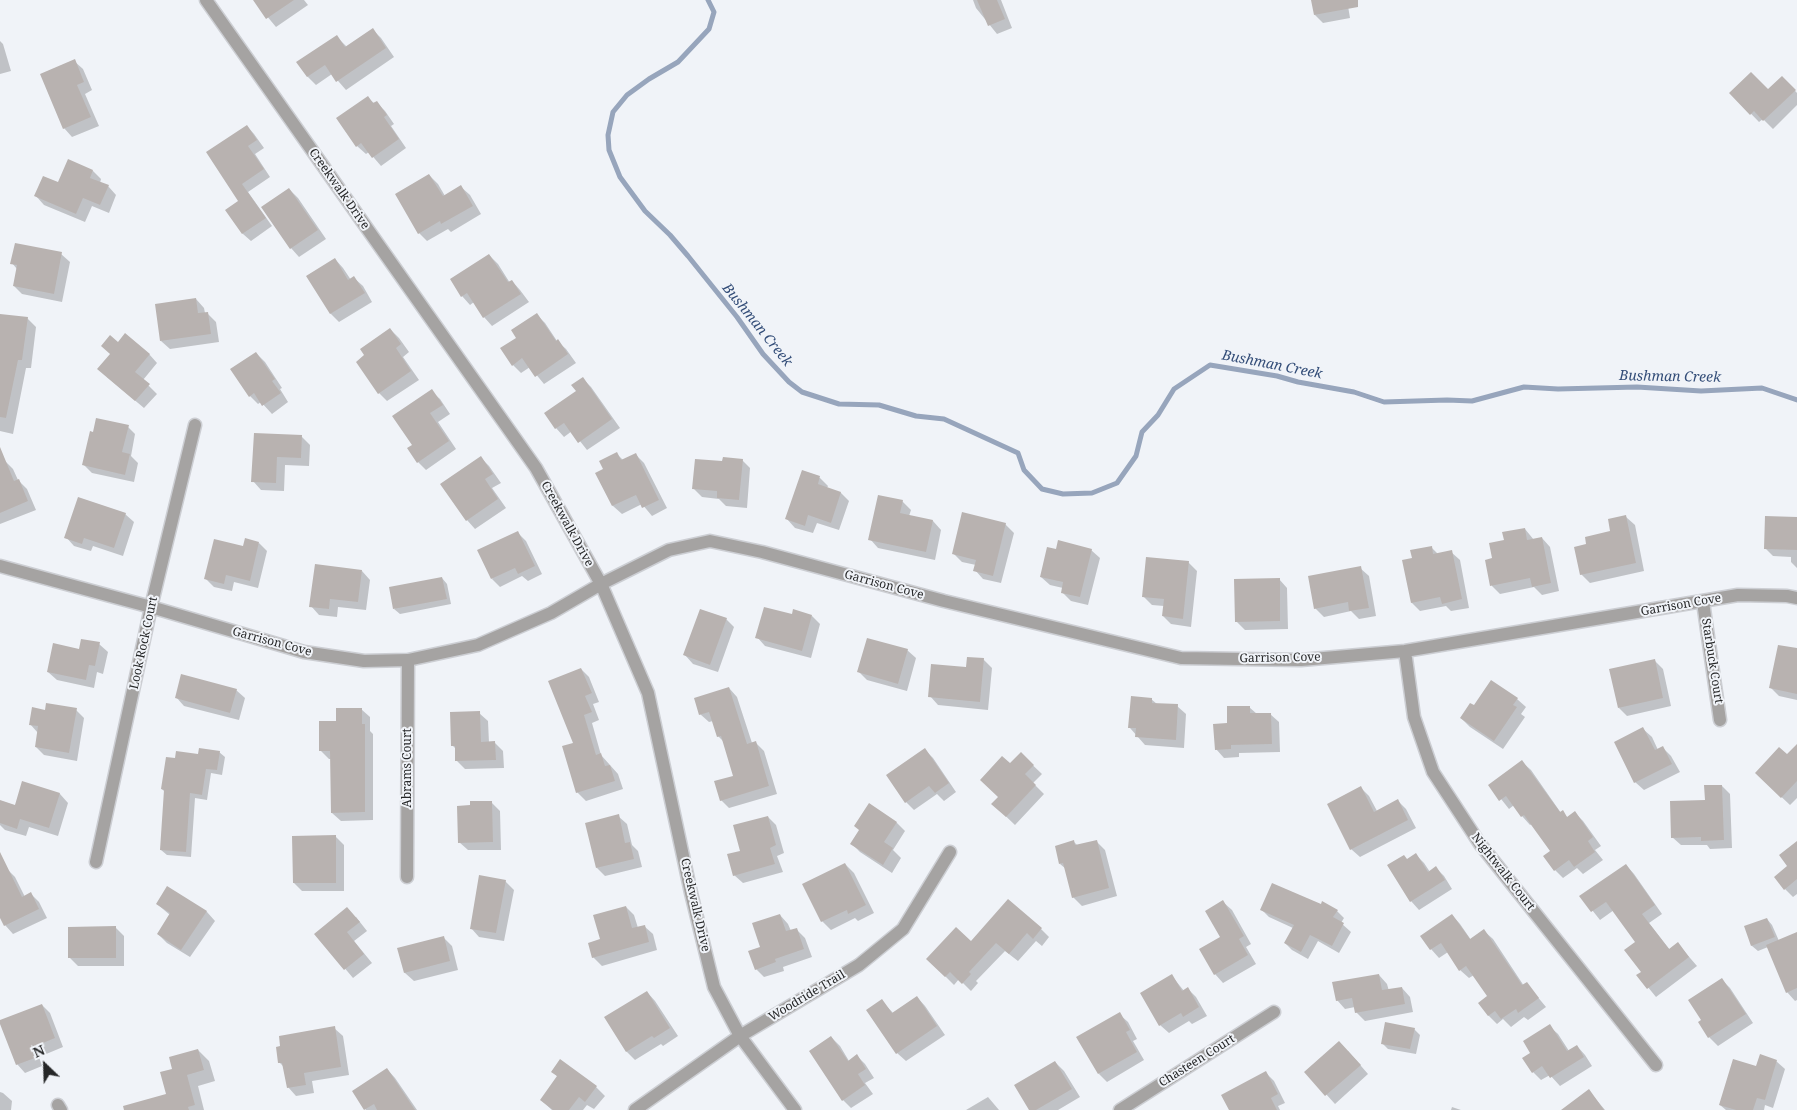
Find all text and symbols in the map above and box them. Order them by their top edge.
street label: Creekwalk Drive [306,146,372,232]
water label: Bushman Creek [718,280,796,370]
water label: Bushman Creek [1220,347,1324,383]
water label: Bushman Creek [1619,368,1721,386]
street label: Creekwalk Drive [538,479,596,569]
street label: Garrison Cove [843,568,925,602]
street label: Garrison Cove [1640,591,1722,619]
street label: Look Rock Court [127,595,161,691]
street label: Starbuck Court [1698,617,1726,705]
street label: Garrison Cove [231,625,313,659]
street label: Garrison Cove [1239,650,1321,666]
street label: Abrams Court [401,728,415,808]
street label: Nightwalk Court [1468,831,1538,913]
street label: Creekwalk Drive [677,857,713,953]
street label: Woodride Trail [766,968,848,1024]
street label: Chasteen Court [1156,1032,1238,1090]
north arrow [20,1040,70,1090]
text: N [30,1040,48,1062]

